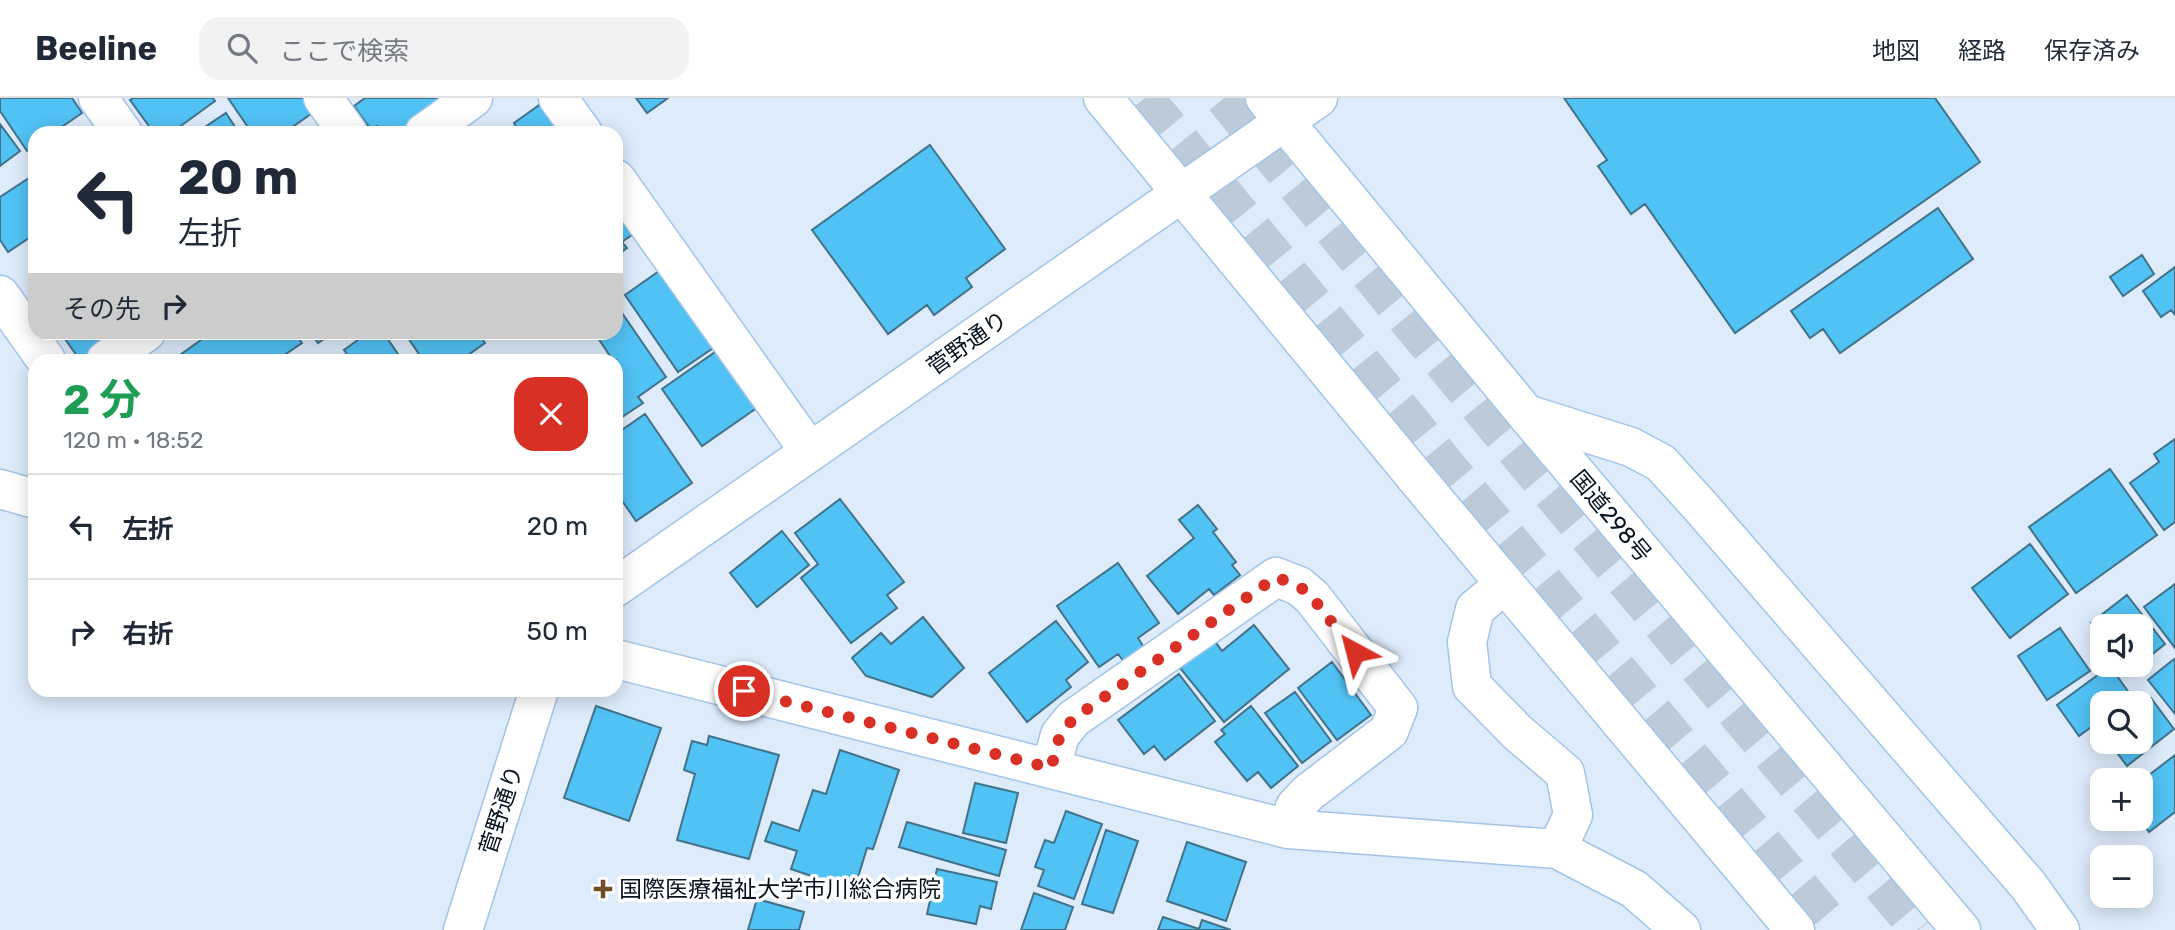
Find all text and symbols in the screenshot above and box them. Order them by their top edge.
search box [199,17,689,80]
text: Beeline [35,29,157,68]
icon: search [223,29,261,67]
text: ここで検索 [279,36,409,67]
text: 地図 [1872,37,1920,65]
text: 経路 [1958,37,2006,65]
text: 保存済み [2044,37,2140,65]
text: 20 m [178,148,299,206]
icon: left [63,154,154,245]
text: 左折 [178,214,242,252]
icon: right [155,287,193,325]
text: その先 [63,294,141,325]
street label: 菅野通り [921,305,1013,381]
text: 2 分 [63,375,141,425]
button: close [514,377,588,451]
text: 120 m · 18:52 [63,426,203,454]
street label: 国道298号 [1565,465,1657,567]
icon: left [63,508,101,546]
text: 20 m [527,511,588,542]
text: 左折 [122,514,174,545]
icon: right [63,613,101,651]
map controls [2090,614,2153,908]
button: sound [2090,614,2153,677]
position arrow [1318,615,1392,689]
text: 50 m [527,616,588,647]
text: 右折 [122,619,174,650]
pin [714,661,774,721]
icon: arrive [725,672,763,710]
button: search [2090,691,2153,754]
street label: 菅野通り [473,762,529,858]
button: + [2090,768,2153,831]
button: − [2090,845,2153,908]
place label: 国際医療福祉大学市川総合病院 [619,875,941,903]
marker: 国際医療福祉大学市川総合病院 [593,879,613,899]

